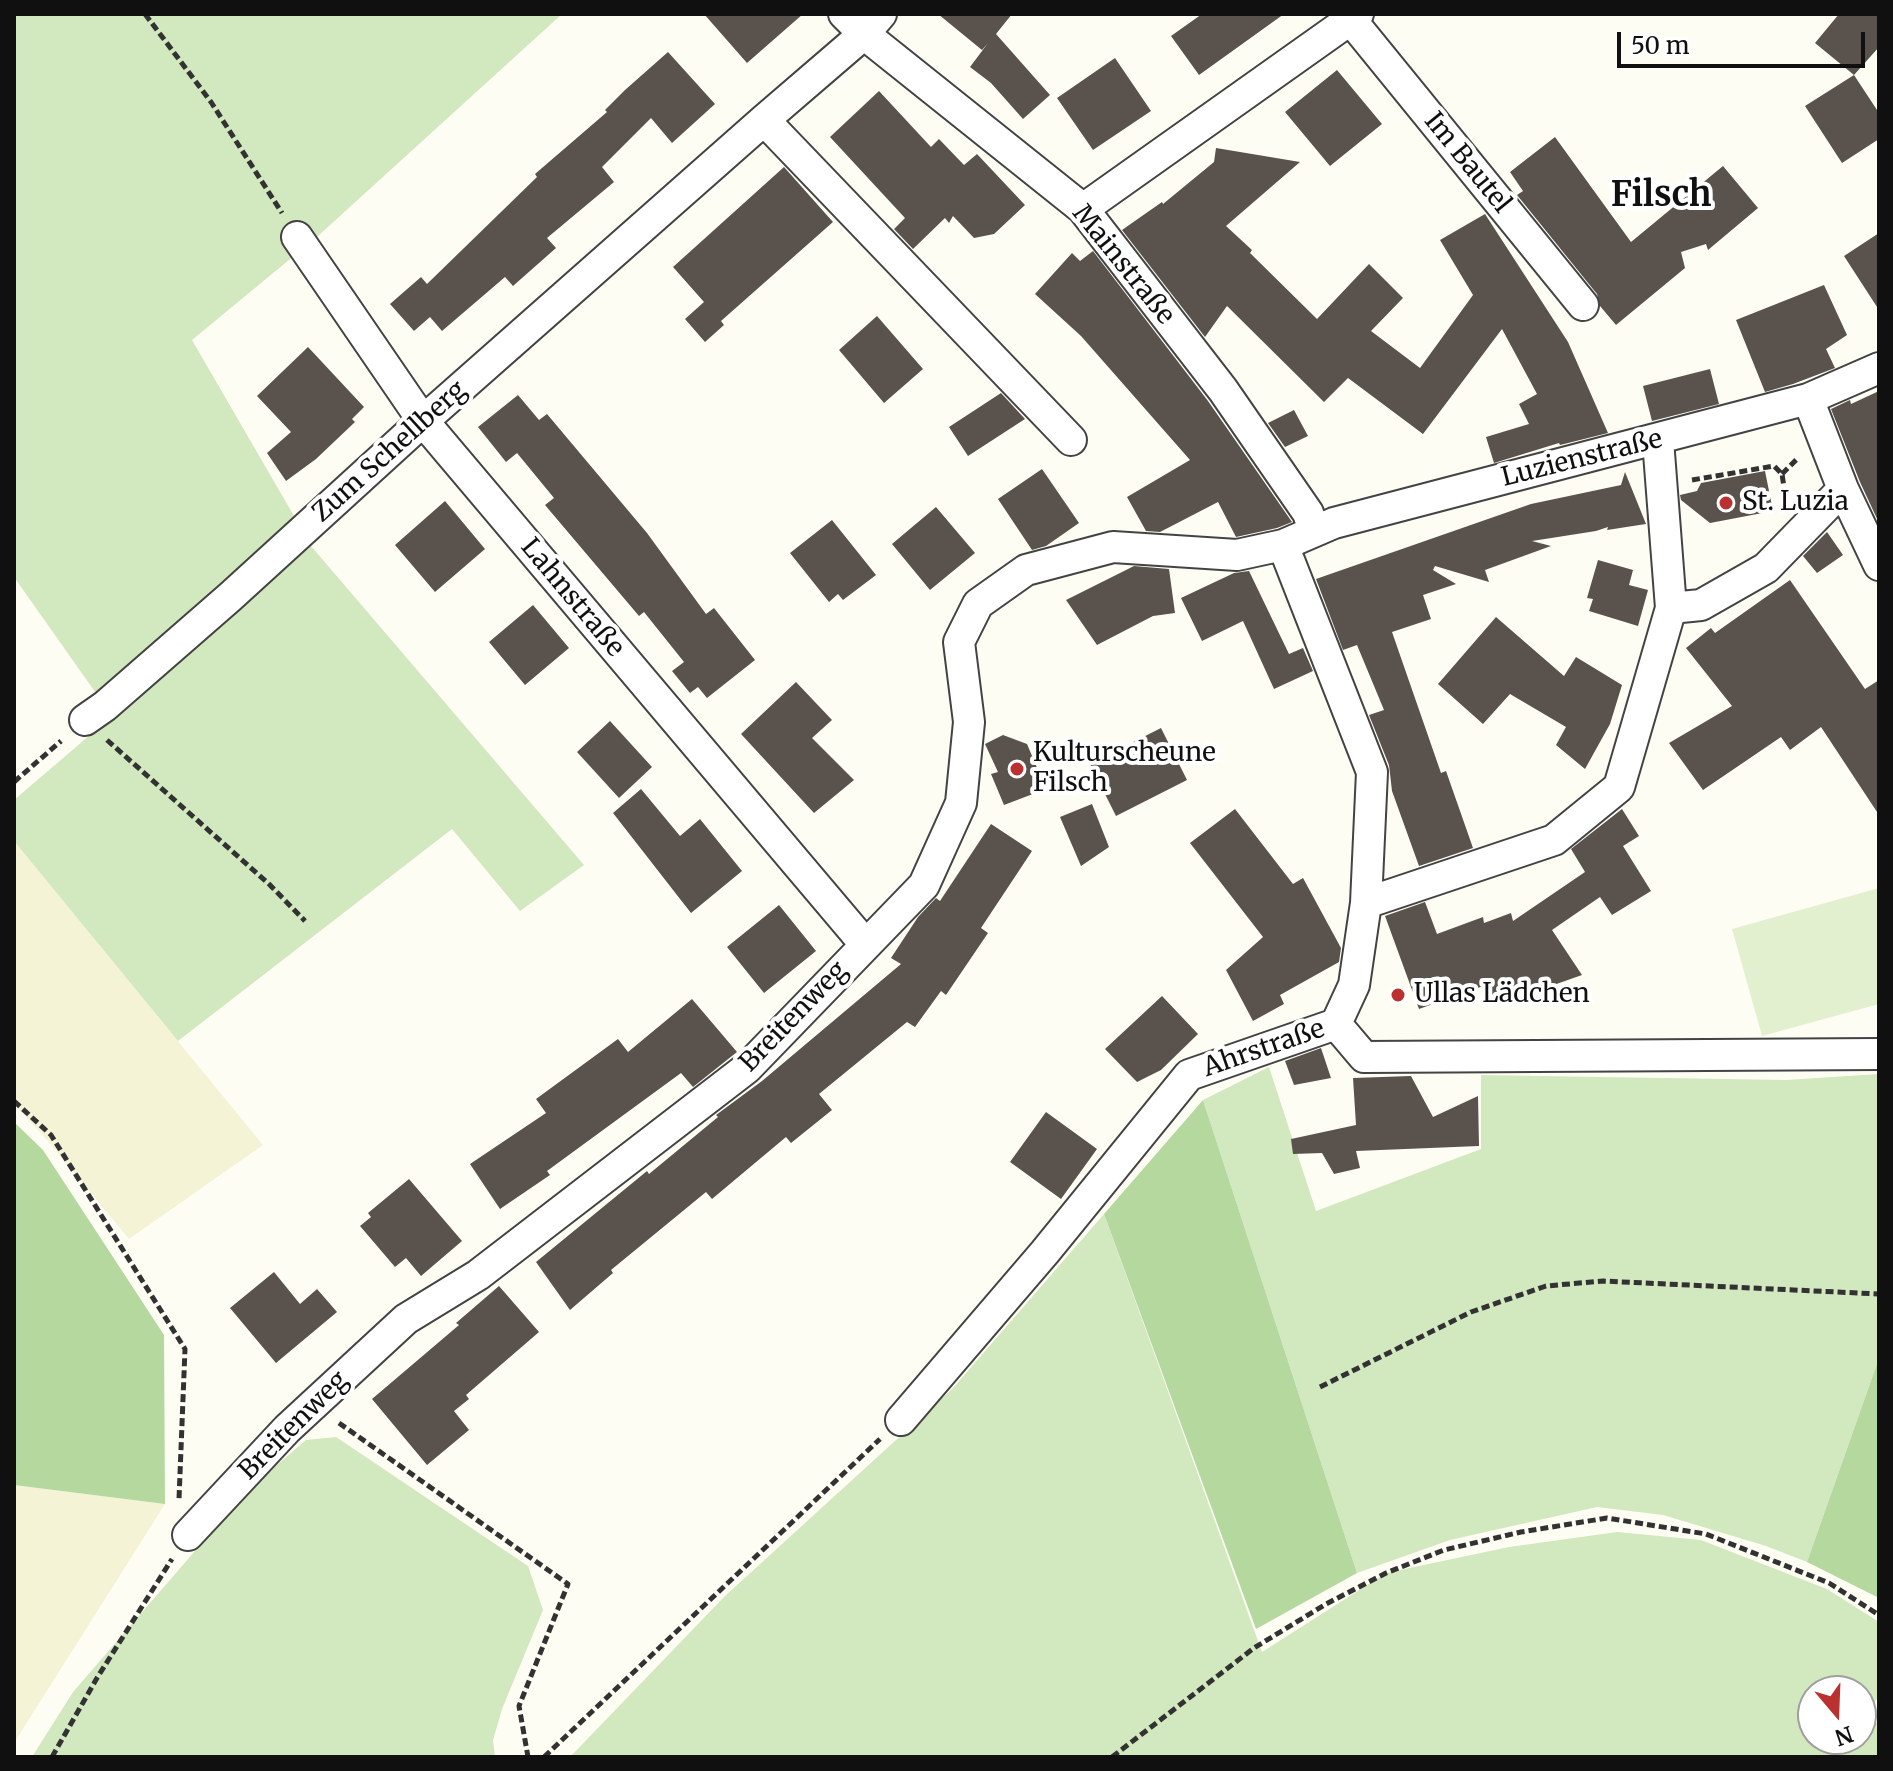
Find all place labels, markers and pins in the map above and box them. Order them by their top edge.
place label: St. Luzia [1742,487,1849,519]
marker: St. Luzia [1717,494,1735,512]
place label: Kulturscheune Filsch [1033,738,1216,800]
marker: Kulturscheune Filsch [1008,760,1026,778]
place label: Ullas Lädchen [1414,979,1590,1011]
marker: Ullas Lädchen [1389,986,1407,1004]

